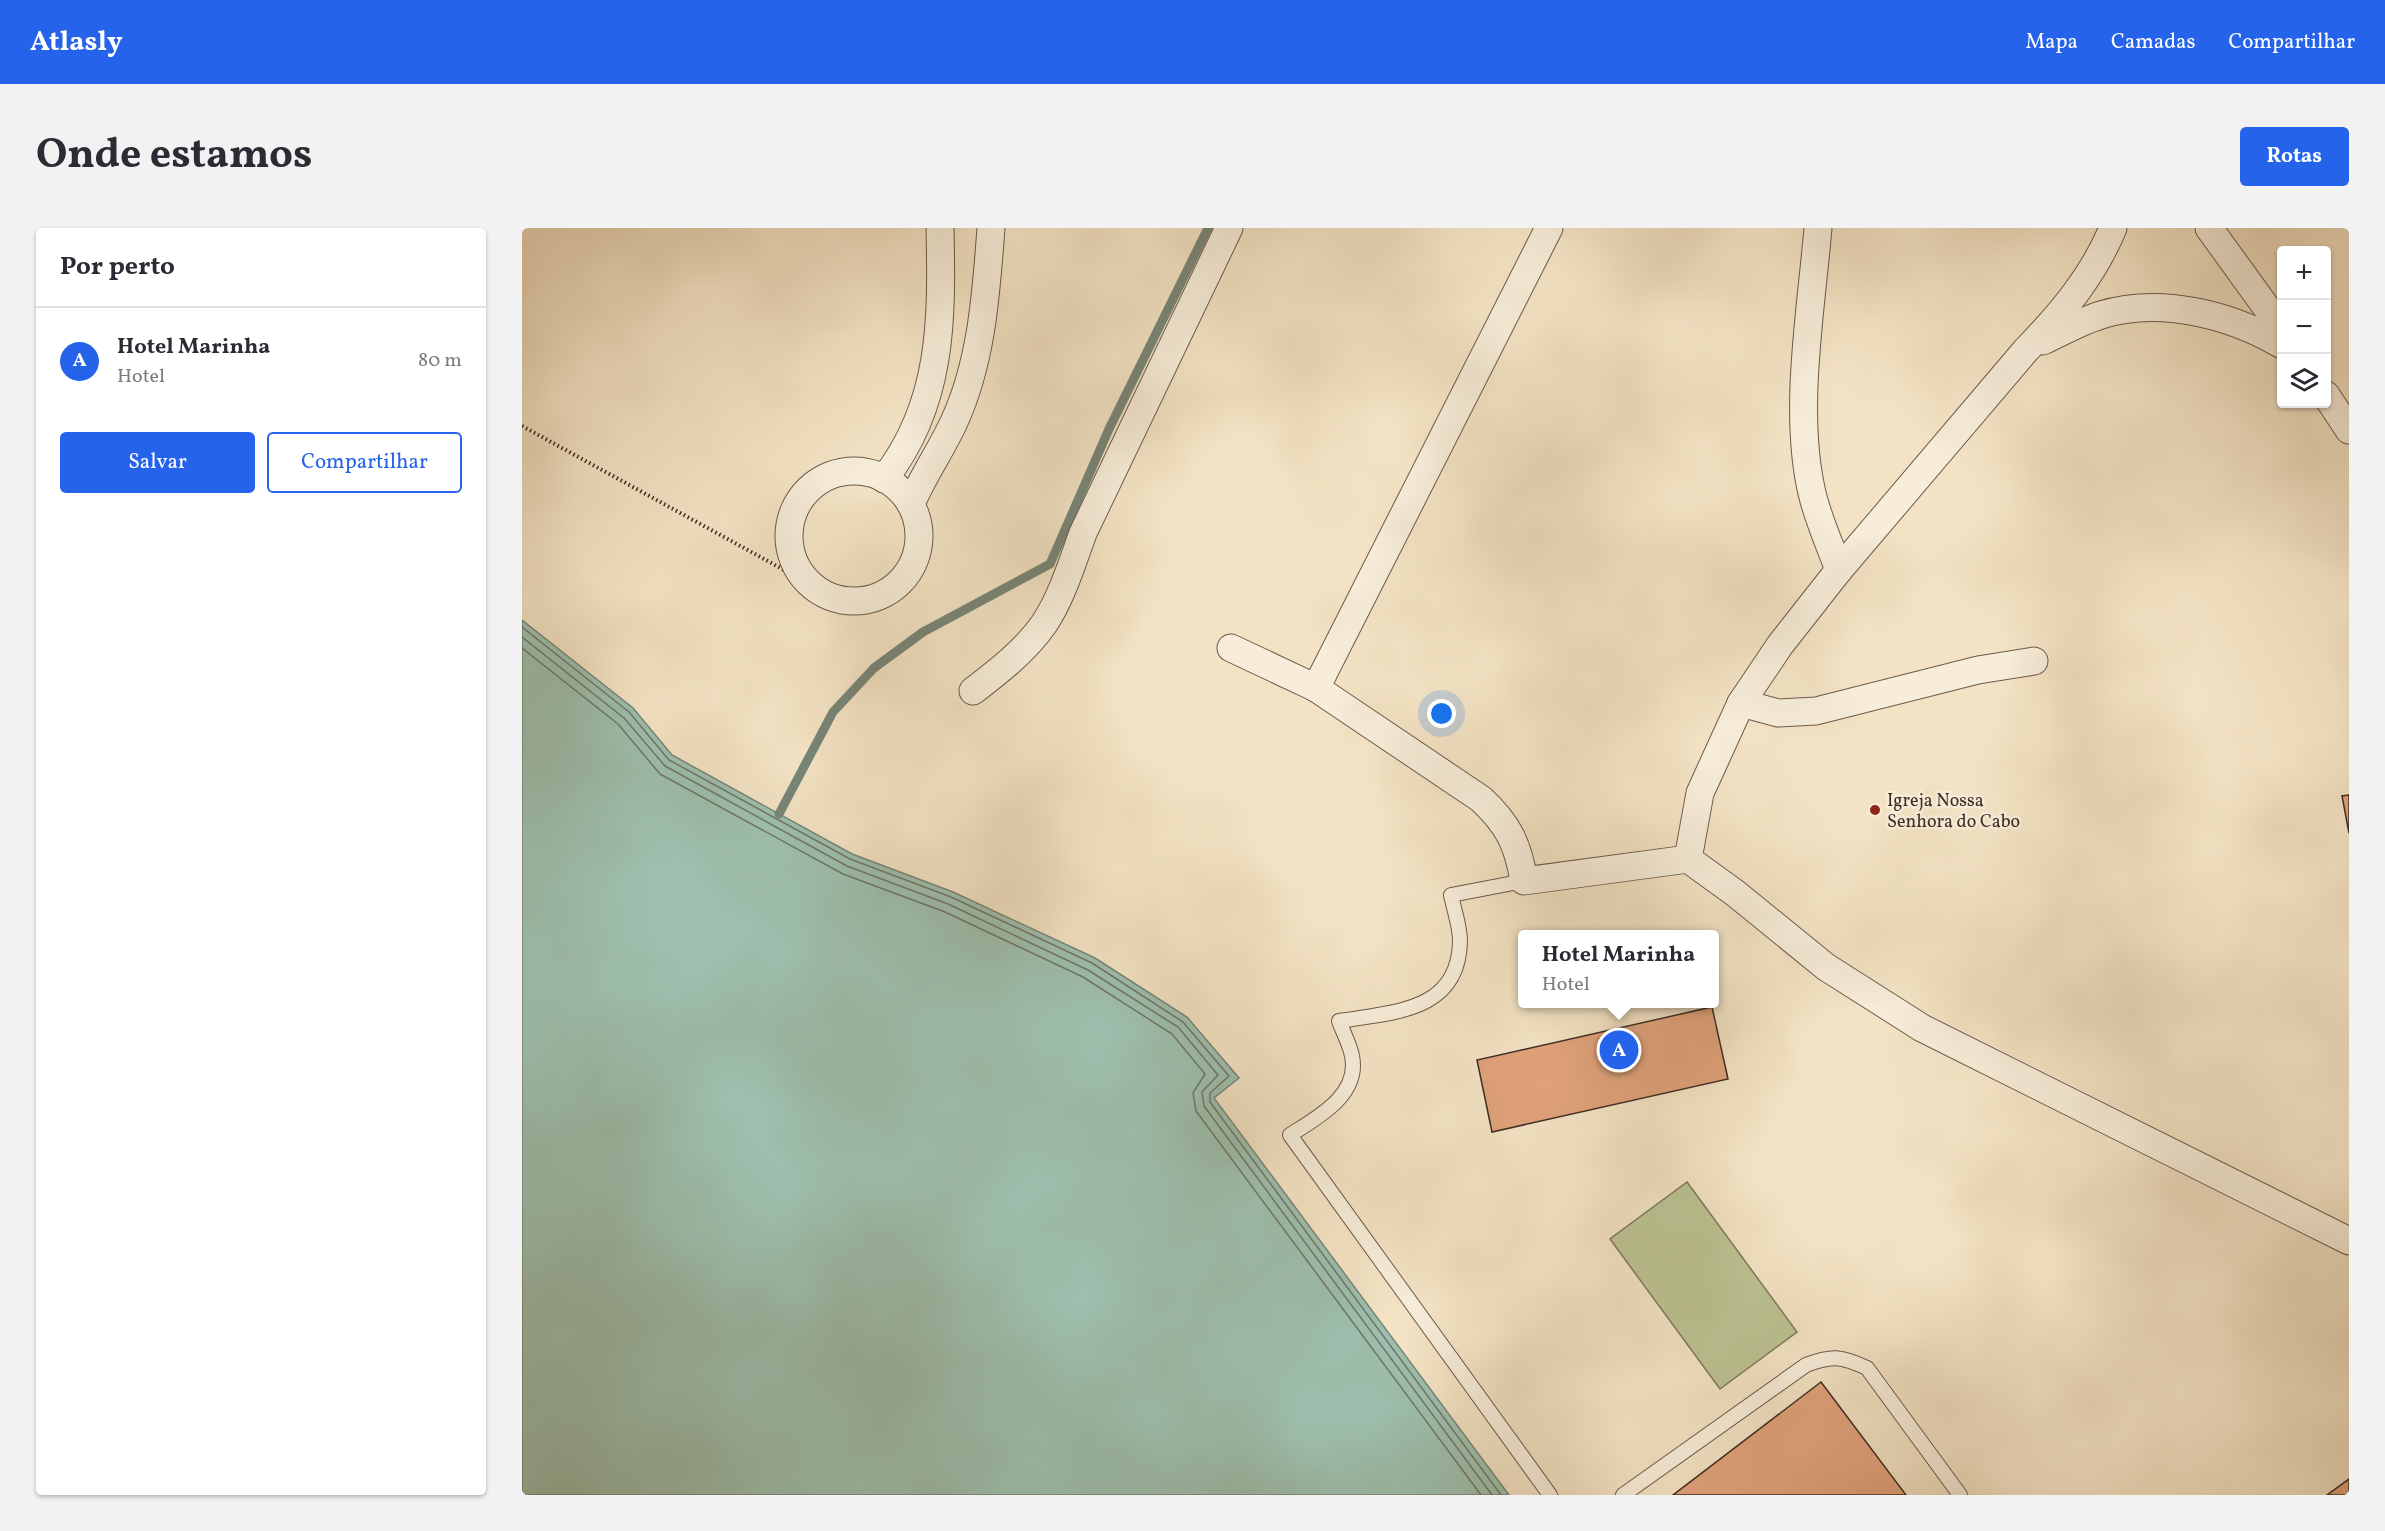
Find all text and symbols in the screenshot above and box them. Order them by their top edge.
text: Atlasly [30,23,123,62]
text: Mapa [2025,28,2078,57]
text: Camadas [2111,28,2195,57]
text: Compartilhar [2228,28,2355,57]
text: Onde estamos [36,127,312,186]
button: Rotas [2240,127,2349,186]
map controls [2277,246,2331,408]
button: + [2277,246,2331,300]
text: Por perto [60,249,175,285]
button: − [2277,300,2331,354]
text: Hotel Marinha [117,332,270,363]
text: A [72,347,87,375]
text: 80 m [418,347,462,375]
button: layers [2277,354,2331,408]
text: Hotel [117,363,165,391]
button: Salvar [60,432,255,493]
button: Compartilhar [267,432,462,493]
your location [1427,699,1456,728]
place label: Igreja Nossa Senhora do Cabo [1887,789,2020,835]
marker: Igreja Nossa Senhora do Cabo [1868,803,1882,817]
popup [1518,930,1719,1008]
text: Hotel Marinha [1542,940,1695,971]
text: Hotel [1542,971,1590,999]
pin: A [1600,1028,1638,1072]

